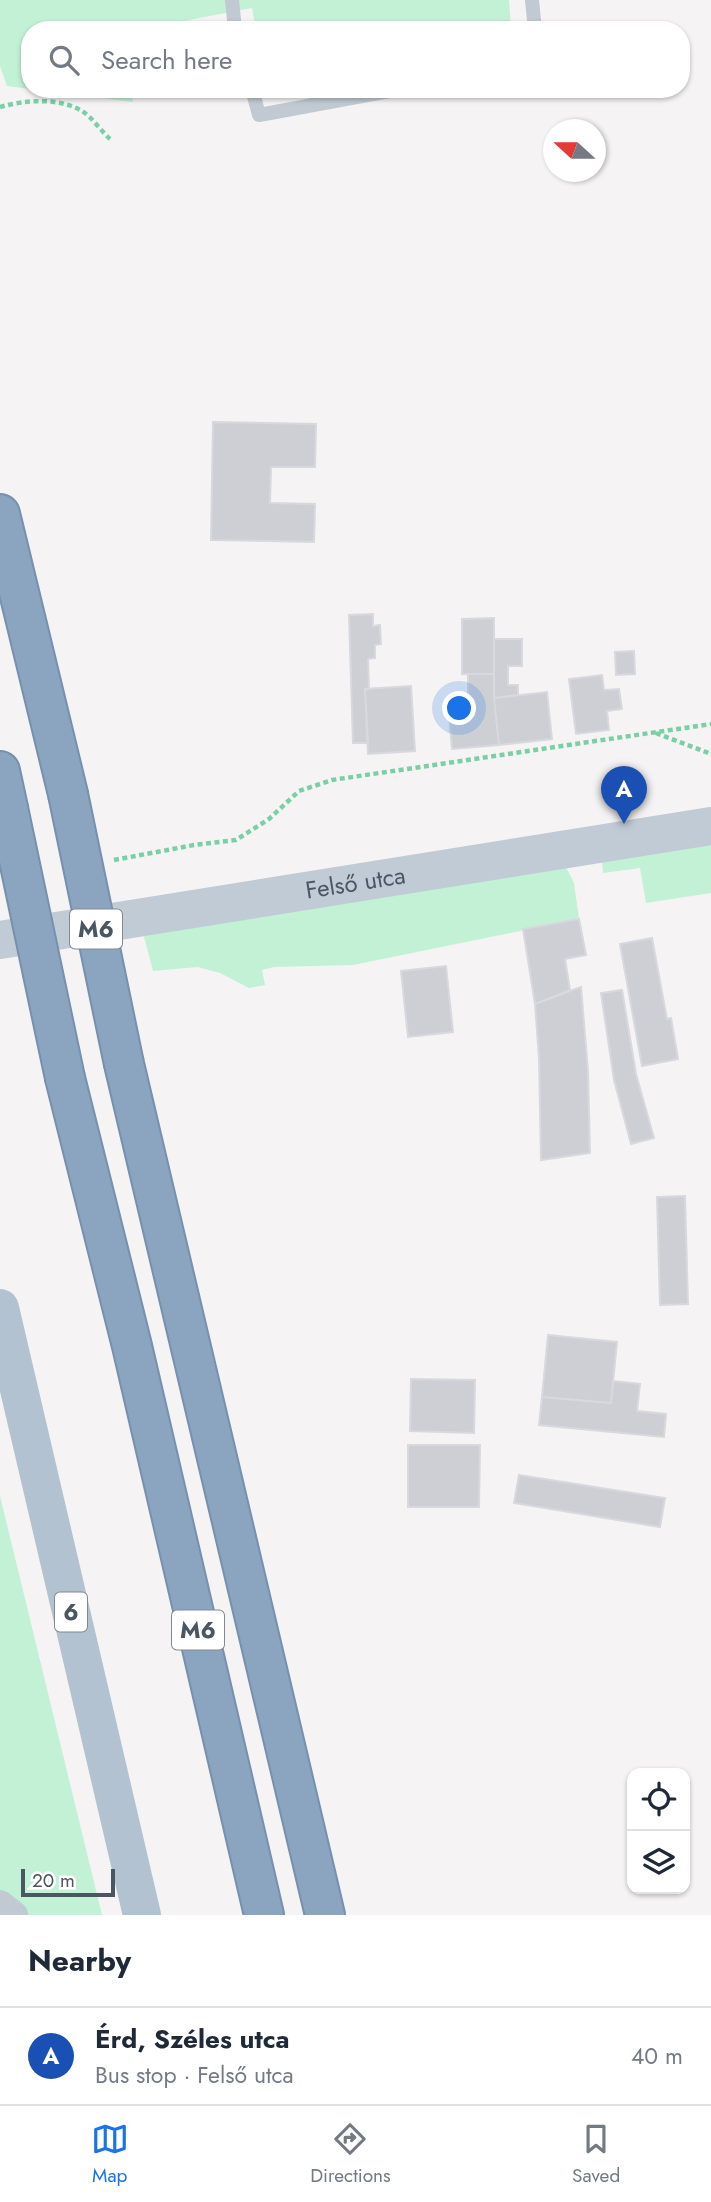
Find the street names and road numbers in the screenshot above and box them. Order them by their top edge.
street label: Felső utca [303,857,408,908]
road number: M6 [70,910,122,948]
road number: 6 [55,1592,87,1632]
road number: M6 [172,1610,224,1650]

